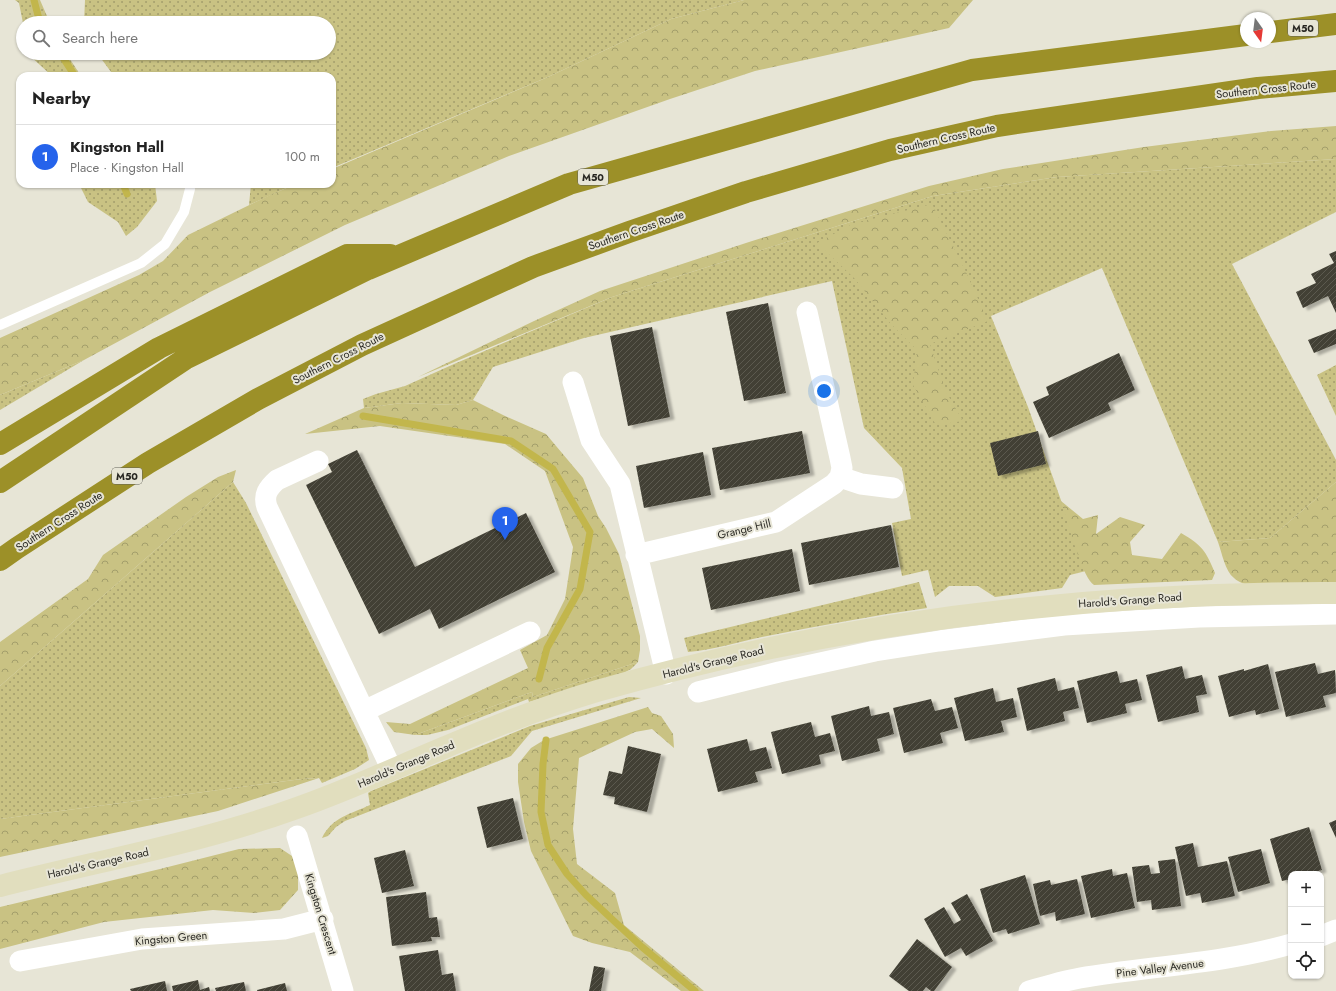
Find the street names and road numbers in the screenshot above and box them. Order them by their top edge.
road number: M50 [1288,20,1318,36]
street label: Southern Cross Route [1215,76,1317,102]
street label: Southern Cross Route [895,119,997,157]
road number: M50 [578,169,608,185]
street label: Southern Cross Route [586,206,686,254]
street label: Southern Cross Route [290,328,387,388]
road number: M50 [112,468,142,484]
street label: Southern Cross Route [13,487,106,555]
street label: Grange Hill [716,515,772,543]
street label: Harold's Grange Road [1078,588,1182,612]
street label: Harold's Grange Road [661,642,765,682]
street label: Harold's Grange Road [355,736,457,792]
street label: Harold's Grange Road [46,844,150,882]
street label: Kingston Crescent [301,872,341,957]
street label: Kingston Green [134,927,208,949]
street label: Pine Valley Avenue [1115,955,1205,981]

